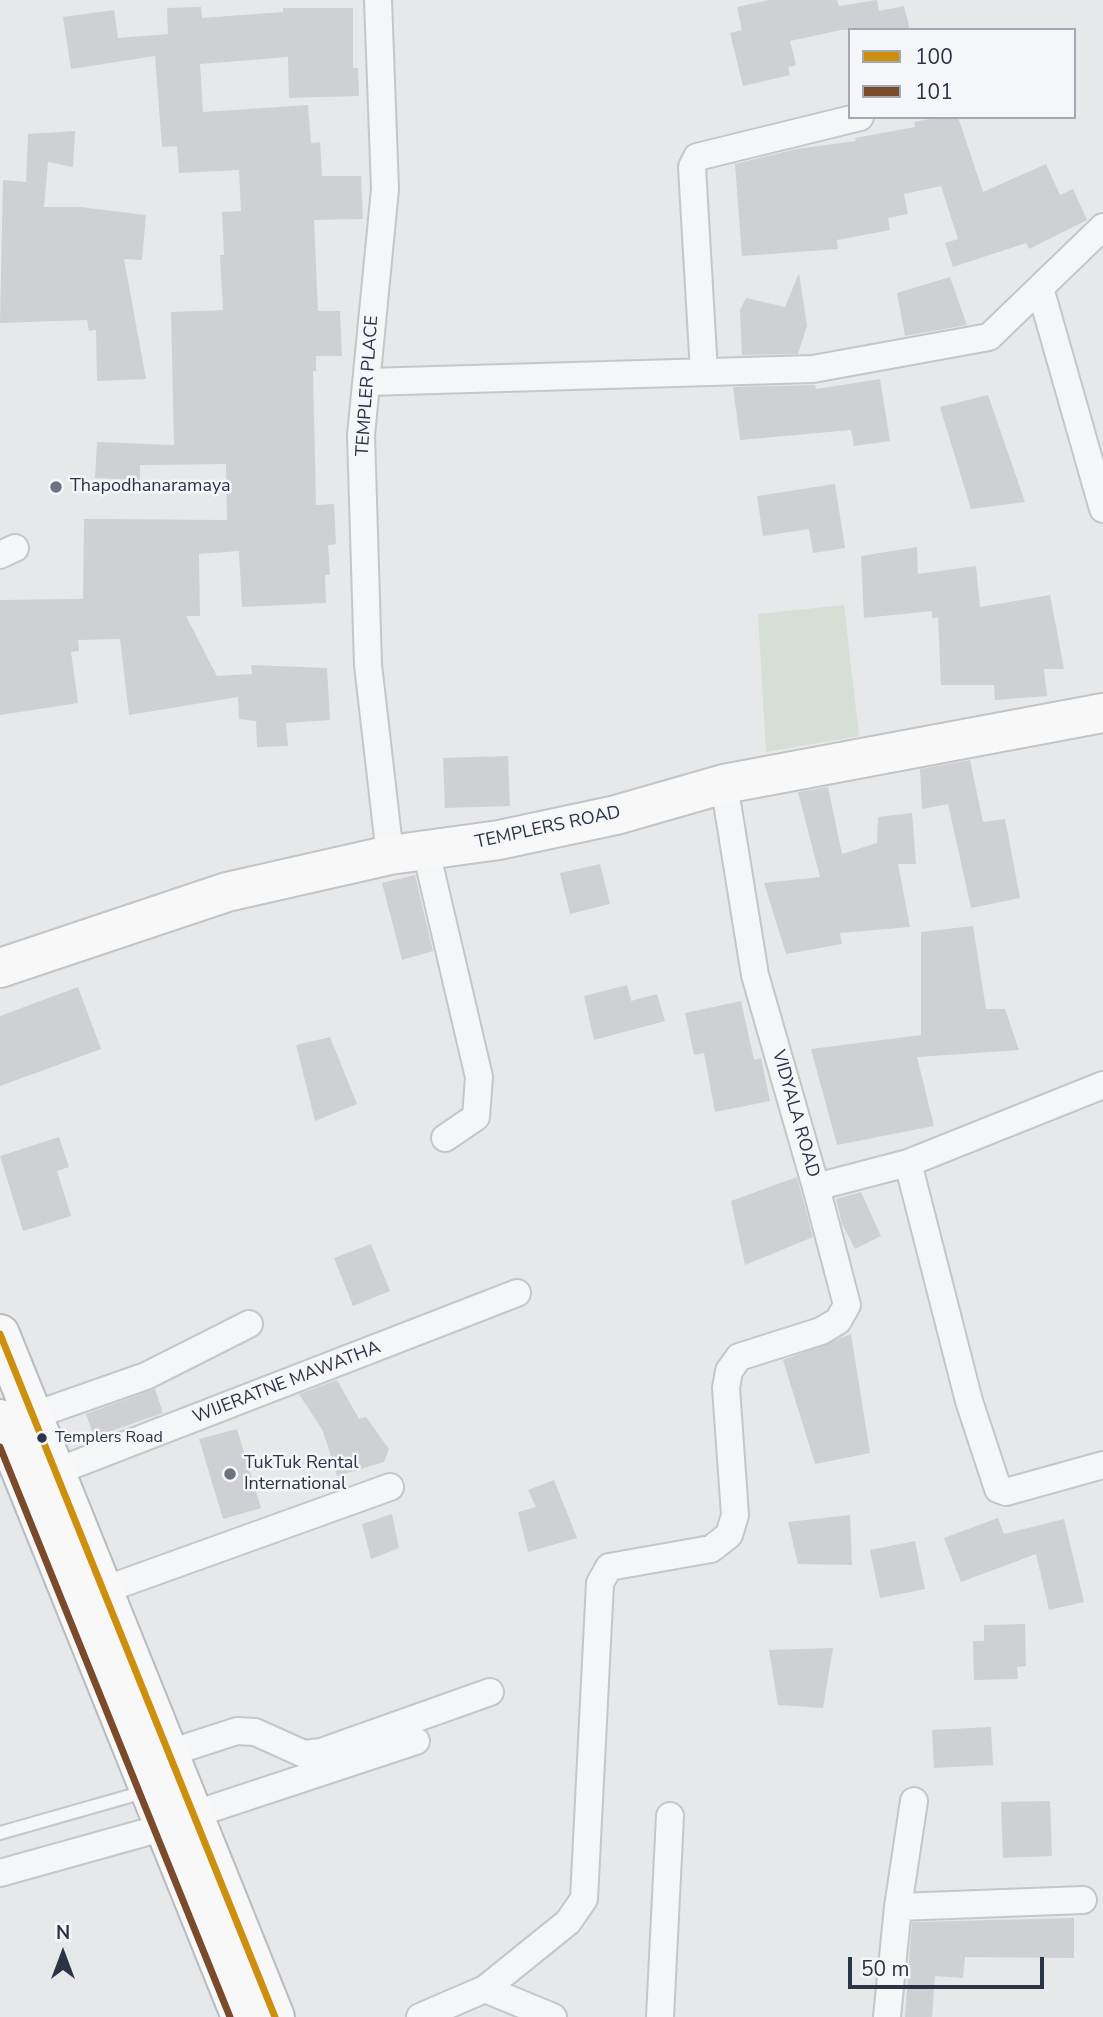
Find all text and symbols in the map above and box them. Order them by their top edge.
legend [848,28,1075,119]
text: 100 [915,43,953,71]
text: 101 [915,78,953,106]
street label: TEMPLER PLACE [352,315,384,457]
place label: Thapodhanaramaya [70,476,230,498]
marker: Thapodhanaramaya [48,479,64,495]
street label: TEMPLERS ROAD [473,802,623,854]
street label: VIDYALA ROAD [767,1048,823,1180]
street label: WIJERATNE MAWATHA [190,1337,384,1429]
place label: Templers Road [55,1428,163,1448]
marker: Templers Road [35,1431,49,1445]
place label: TukTuk Rental International [244,1453,359,1496]
marker: TukTuk Rental International [222,1466,238,1482]
north arrow [28,1919,98,1989]
text: N [56,1920,70,1946]
scale bar [851,1944,1047,1988]
text: 50 m [861,1955,910,1983]

